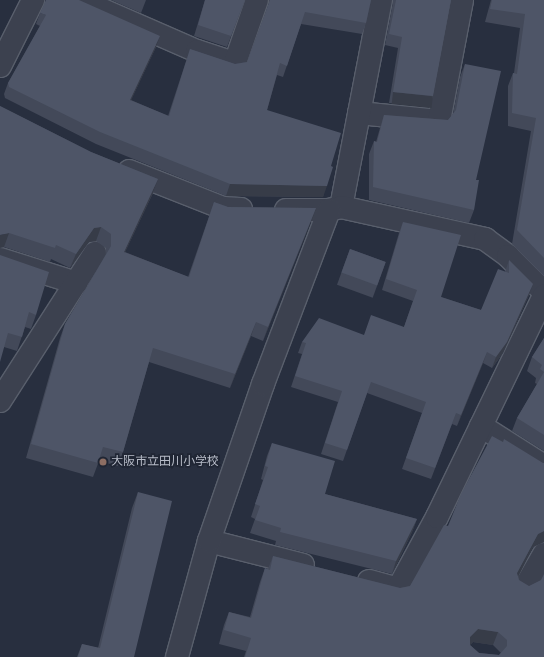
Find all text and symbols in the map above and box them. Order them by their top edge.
place label: 大阪市立田川小学校 [111,455,219,469]
marker: 大阪市立田川小学校 [98,457,108,467]

